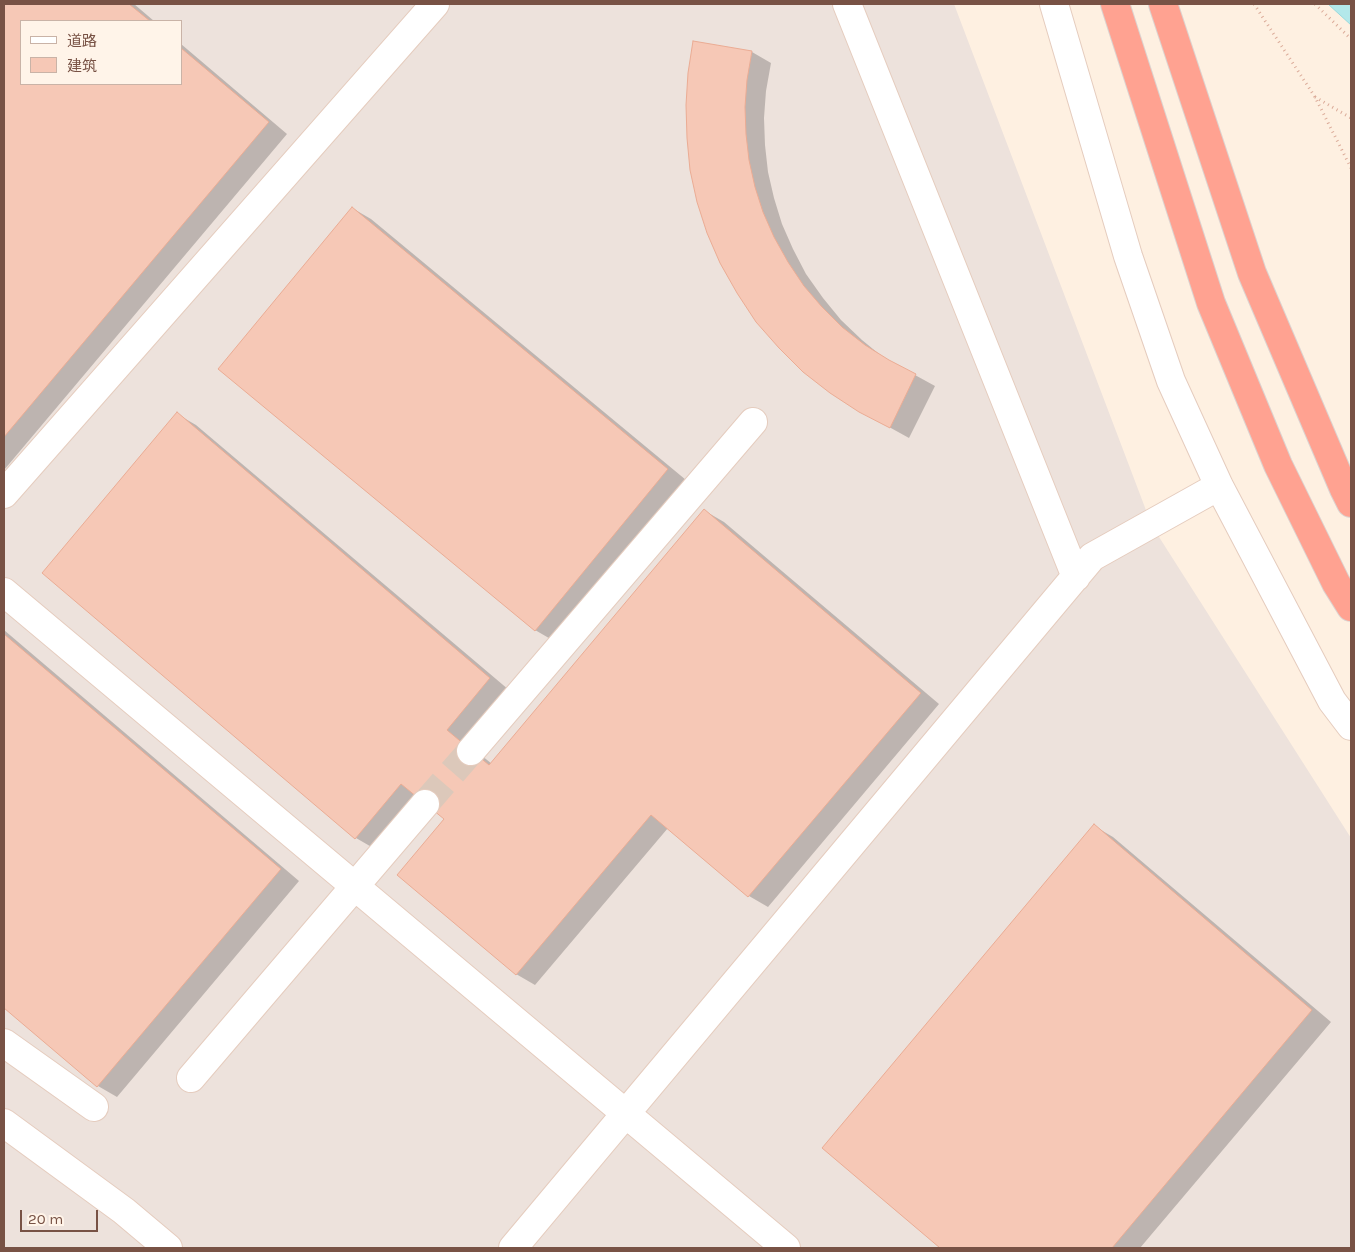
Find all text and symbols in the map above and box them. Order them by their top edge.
legend [20,20,182,85]
text: 道路 [67,32,97,50]
text: 建筑 [67,57,97,75]
scale bar [22,1200,100,1232]
text: 20 m [28,1210,63,1228]

